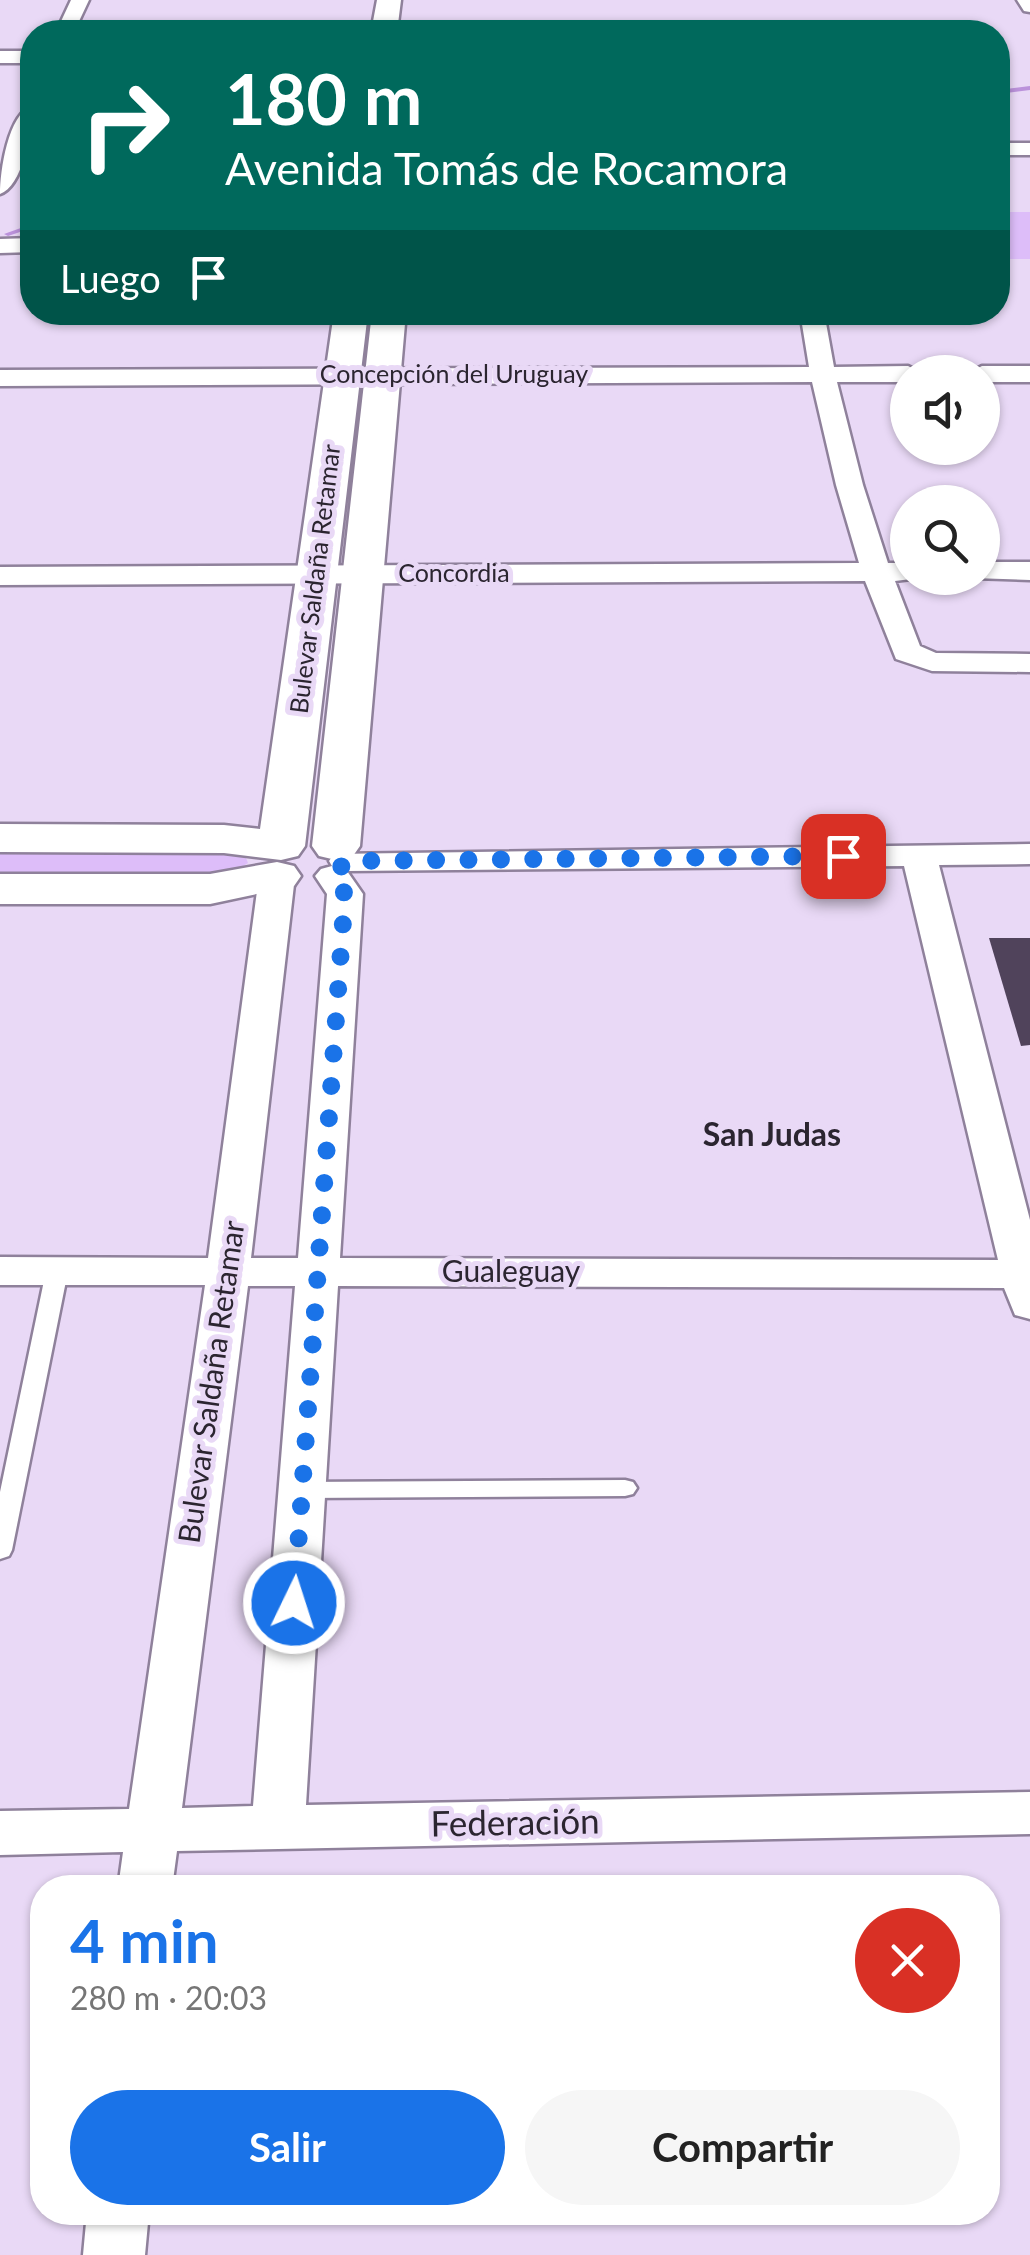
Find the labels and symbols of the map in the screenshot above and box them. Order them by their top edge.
street label: Concepción del Uruguay [320,358,588,388]
street label: Bulevar Saldaña Retamar [283,443,345,715]
street label: Concordia [398,557,510,587]
pin [801,814,886,899]
district label: San Judas [703,1114,841,1153]
street label: Bulevar Saldaña Retamar [170,1218,250,1545]
street label: Gualeguay [442,1252,581,1288]
position arrow [242,1551,346,1655]
street label: Federación [430,1799,600,1843]

